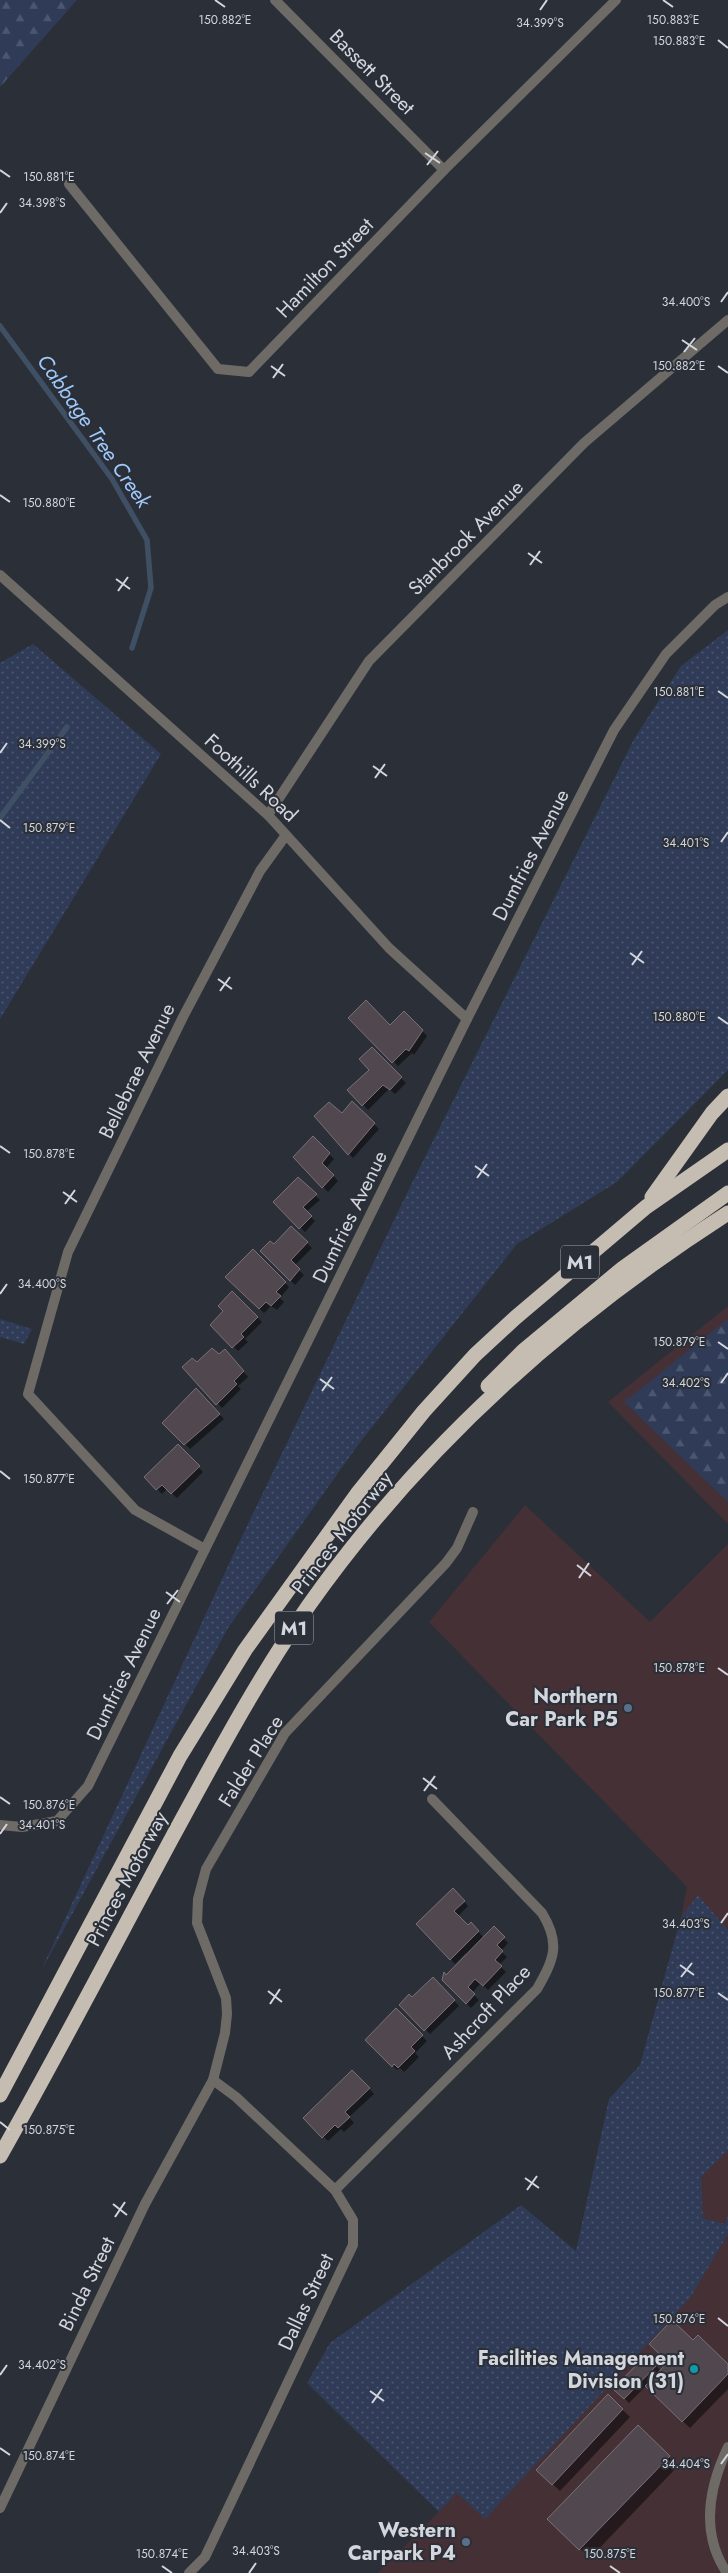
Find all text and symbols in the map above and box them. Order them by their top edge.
text: 150.882°E [199,11,251,29]
text: 150.883°E [647,11,699,29]
text: 34.399°S [516,14,564,32]
street label: Bassett Street [323,23,421,121]
text: 150.883°E [653,32,705,50]
text: 150.881°E [23,168,75,186]
text: 34.398°S [18,194,66,212]
street label: Hamilton Street [270,211,380,325]
text: 34.400°S [662,293,711,311]
water label: Cabbage Tree Creek [30,348,159,515]
text: 150.882°E [653,357,705,375]
street label: Stanbrook Avenue [402,474,530,602]
text: 150.880°E [22,494,76,512]
text: 150.881°E [653,683,705,701]
street label: Foothills Road [198,727,304,829]
text: 34.399°S [18,735,66,753]
street label: Dumfries Avenue [485,784,577,926]
text: 150.879°E [23,819,75,837]
text: 34.401°S [663,834,710,852]
street label: Bellebrae Avenue [92,998,182,1144]
text: 150.880°E [652,1008,706,1026]
text: 150.878°E [23,1145,75,1163]
street label: Dumfries Avenue [305,1146,395,1288]
road number: M1 [561,1246,599,1278]
text: 34.400°S [18,1275,67,1293]
text: 150.879°E [653,1333,705,1351]
text: 34.402°S [662,1374,710,1392]
street label: Princes Motorway [285,1465,399,1601]
text: 150.877°E [23,1470,75,1488]
street label: Dumfries Avenue [79,1603,169,1745]
road number: M1 [275,1612,313,1645]
text: 150.878°E [653,1659,705,1677]
place label: Northern Car Park P5 [505,1682,618,1734]
marker: Northern Car Park P5 [622,1702,634,1714]
street label: Falder Place [211,1710,291,1812]
text: 150.876°E [23,1796,75,1814]
street label: Princes Motorway [79,1806,175,1952]
text: 34.401°S [19,1816,66,1834]
text: 34.403°S [662,1915,710,1933]
street label: Ashcroft Place [434,1958,538,2066]
text: 150.877°E [653,1984,705,2002]
text: 150.875°E [23,2121,75,2139]
street label: Binda Street [52,2232,122,2336]
street label: Dallas Street [271,2249,341,2355]
text: 150.876°E [653,2310,705,2328]
place label: Facilities Management Division (31) [478,2344,685,2396]
text: 34.402°S [18,2356,66,2374]
marker: Facilities Management Division (31) [688,2363,700,2375]
text: 150.874°E [23,2447,75,2465]
text: 34.404°S [662,2455,711,2473]
place label: Western Carpark P4 [348,2516,456,2568]
marker: Western Carpark P4 [460,2536,472,2548]
text: 34.403°S [232,2542,280,2560]
text: 150.874°E [136,2545,188,2563]
text: 150.875°E [584,2545,636,2563]

